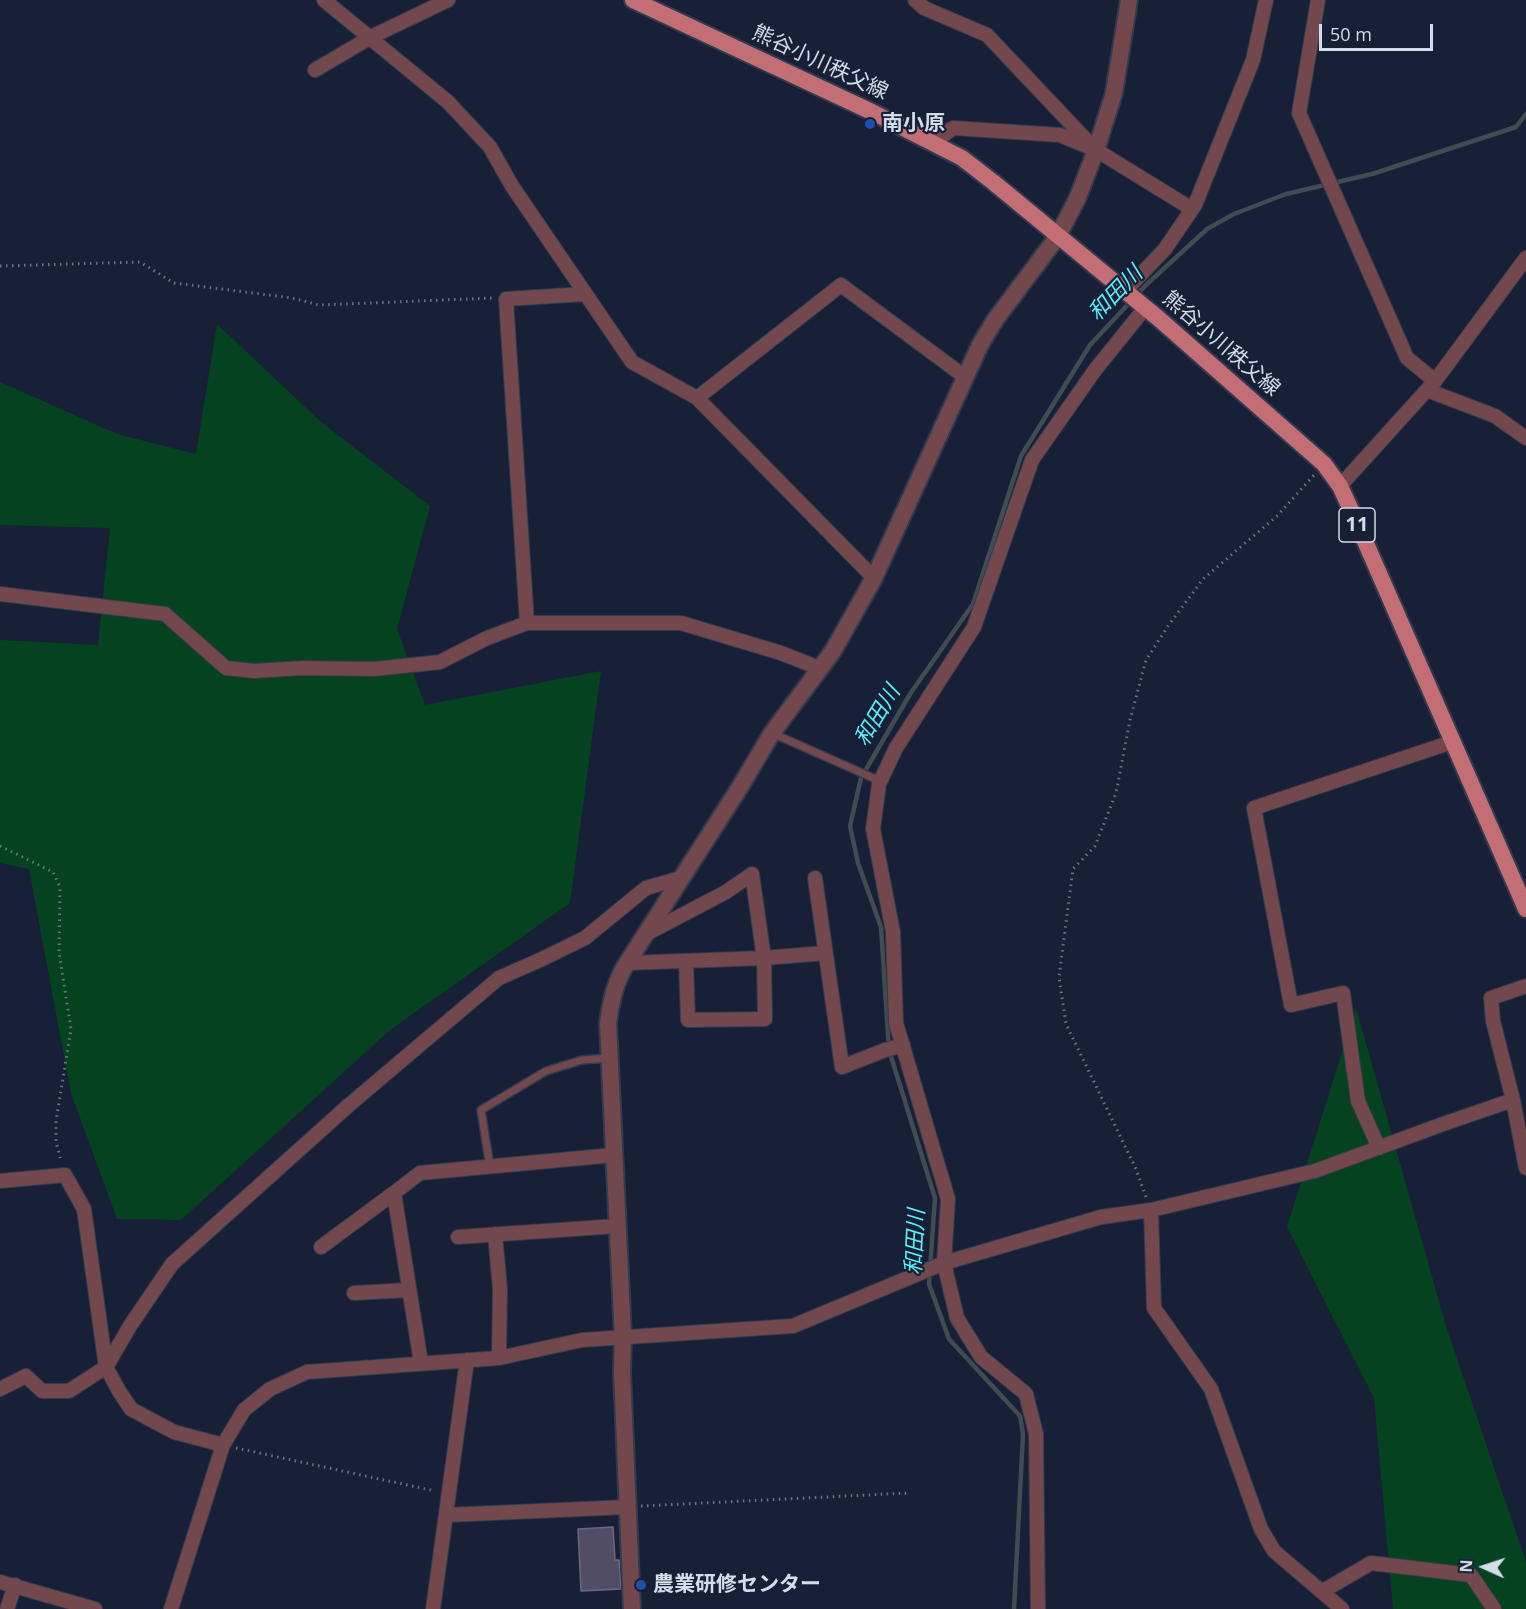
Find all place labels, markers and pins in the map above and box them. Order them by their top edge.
place label: 南小原 [882,111,945,137]
marker: 南小原 [863,117,877,131]
place label: 農業研修センター [653,1572,821,1598]
marker: 農業研修センター [634,1578,648,1592]

